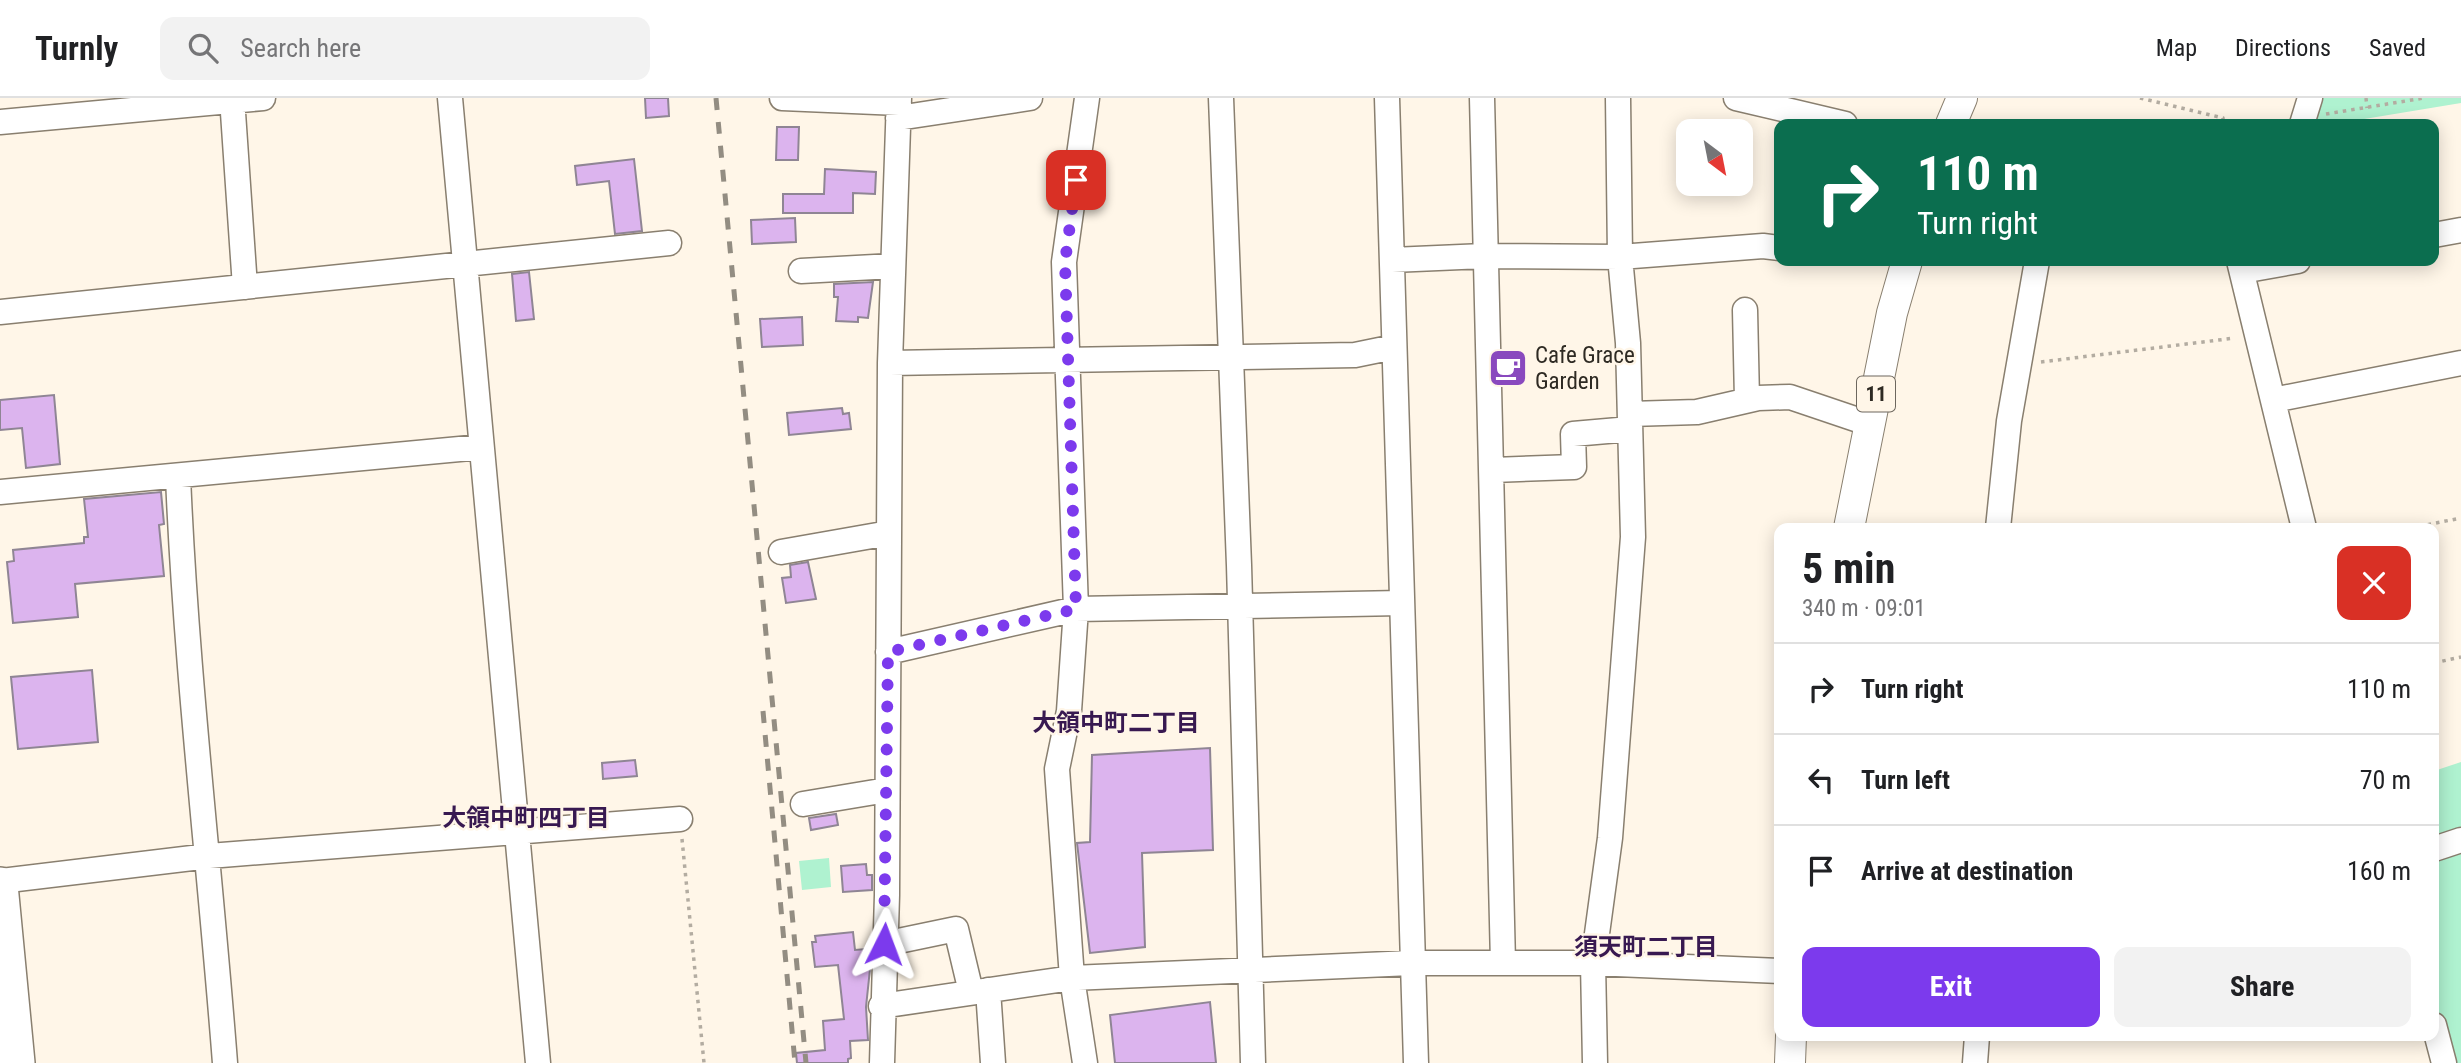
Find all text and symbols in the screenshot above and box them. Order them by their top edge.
search box [160,17,650,80]
text: Turnly [35,29,118,68]
icon: search [184,29,222,67]
text: Search here [240,33,361,63]
text: Map [2156,34,2197,62]
text: Directions [2235,34,2331,62]
text: Saved [2369,34,2426,62]
north arrow [1676,119,1754,196]
map controls [1676,119,1753,196]
text: 110 m [1917,145,2039,202]
icon: right [1802,147,1893,238]
pin [1046,150,1106,210]
icon: arrive [1057,161,1095,199]
text: Turn right [1917,204,2038,242]
place label: Cafe Grace Garden [1535,342,1635,395]
cafe icon: Cafe Grace Garden [1487,347,1529,389]
road number: 11 [1857,376,1895,412]
text: 5 min [1802,544,1895,593]
button: close [2337,546,2411,620]
text: 340 m · 09:01 [1802,595,1926,622]
icon: right [1802,670,1840,708]
text: Turn right [1861,674,1963,704]
text: 110 m [2347,674,2411,704]
district label: 大領中町二丁目 [1032,709,1200,737]
icon: left [1802,761,1840,799]
text: Turn left [1861,765,1950,795]
text: 70 m [2360,765,2411,795]
district label: 大領中町四丁目 [442,804,610,832]
icon: arrive [1802,852,1840,890]
text: Arrive at destination [1861,856,2073,886]
text: 160 m [2347,856,2411,886]
position arrow [847,907,921,981]
district label: 須天町二丁目 [1574,933,1718,961]
button: Exit [1802,947,2100,1027]
button: Share [2114,947,2411,1027]

